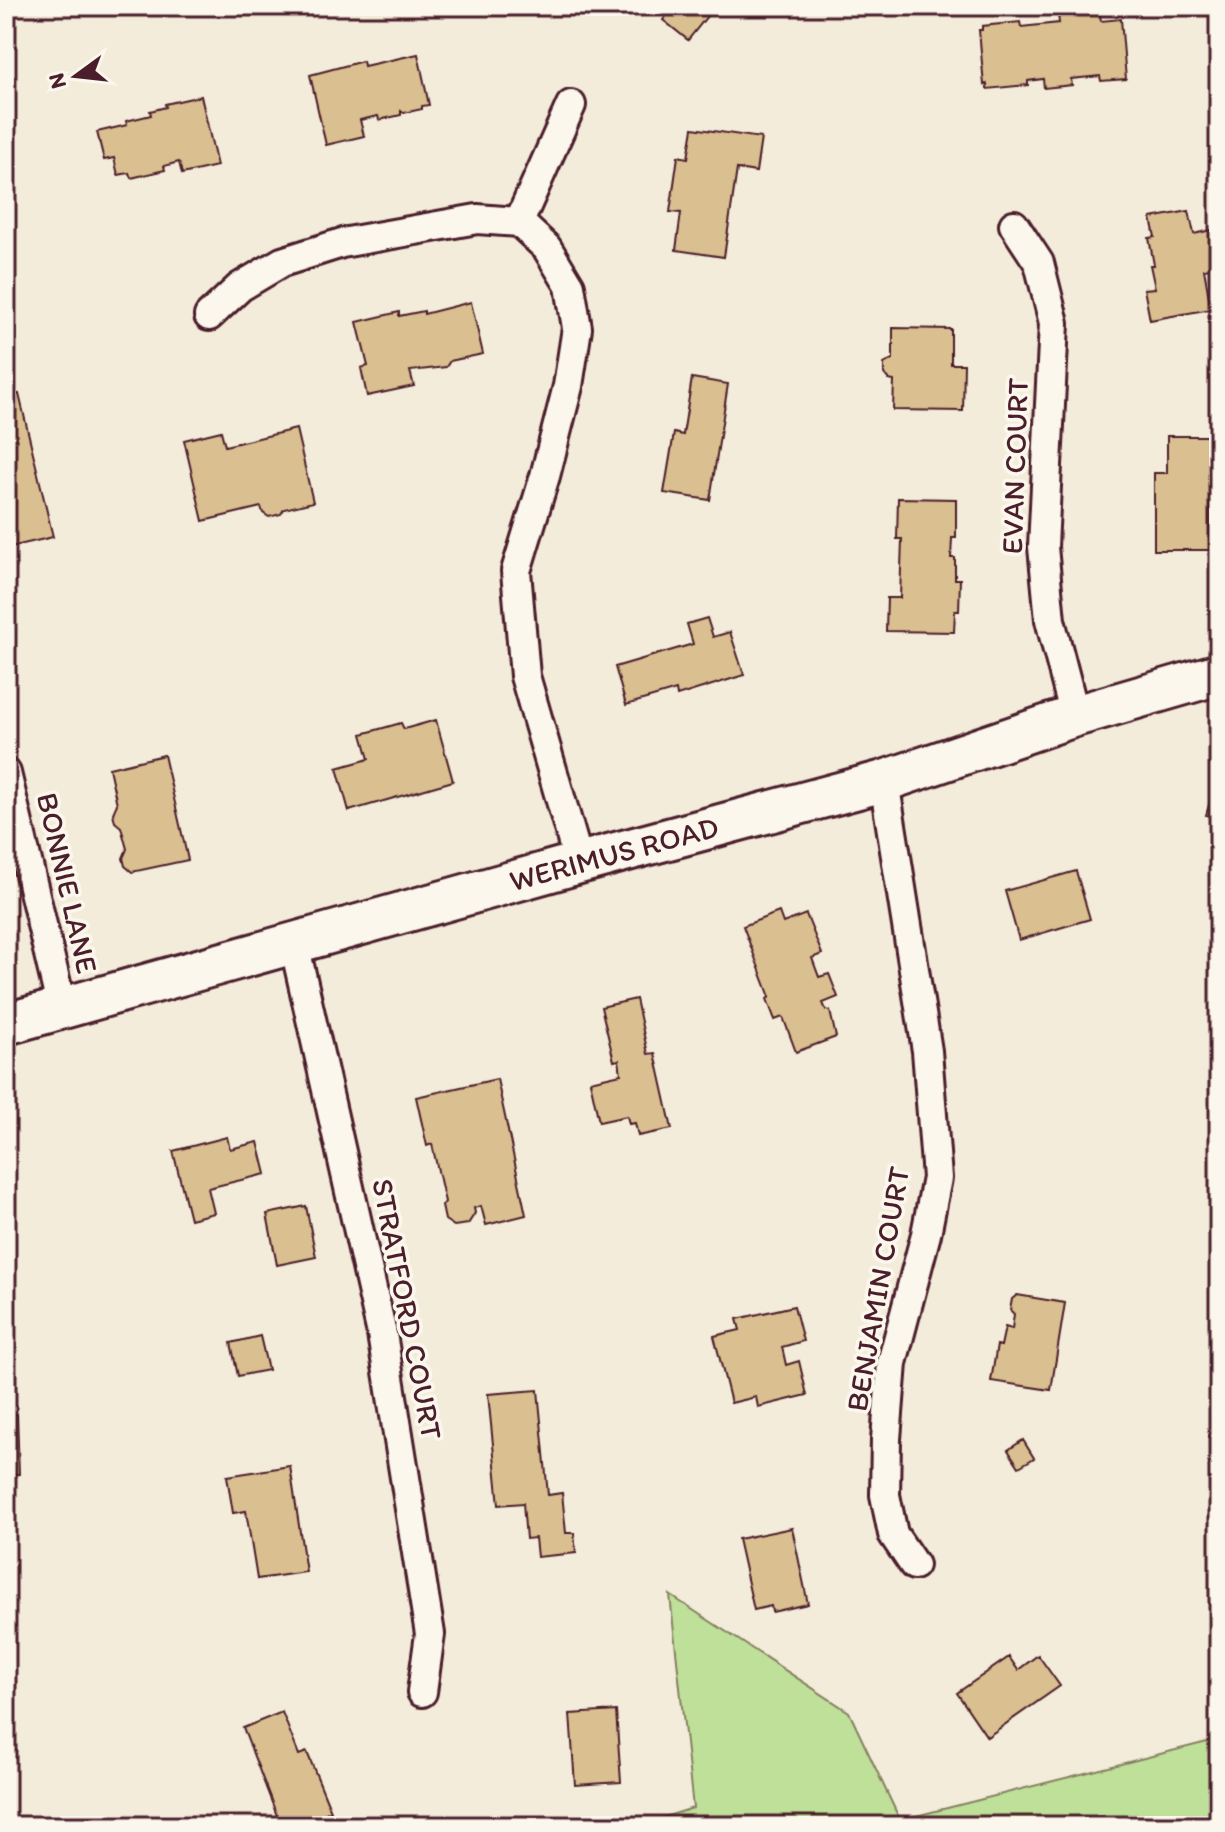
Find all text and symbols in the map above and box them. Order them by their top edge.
north arrow [36,36,116,116]
text: N [42,70,72,92]
street label: EVAN COURT [993,377,1036,555]
street label: BONNIE LANE [29,789,106,977]
street label: WERIMUS ROAD [505,808,722,899]
street label: BENJAMIN COURT [838,1164,917,1414]
street label: STRATFORD COURT [364,1175,451,1443]

